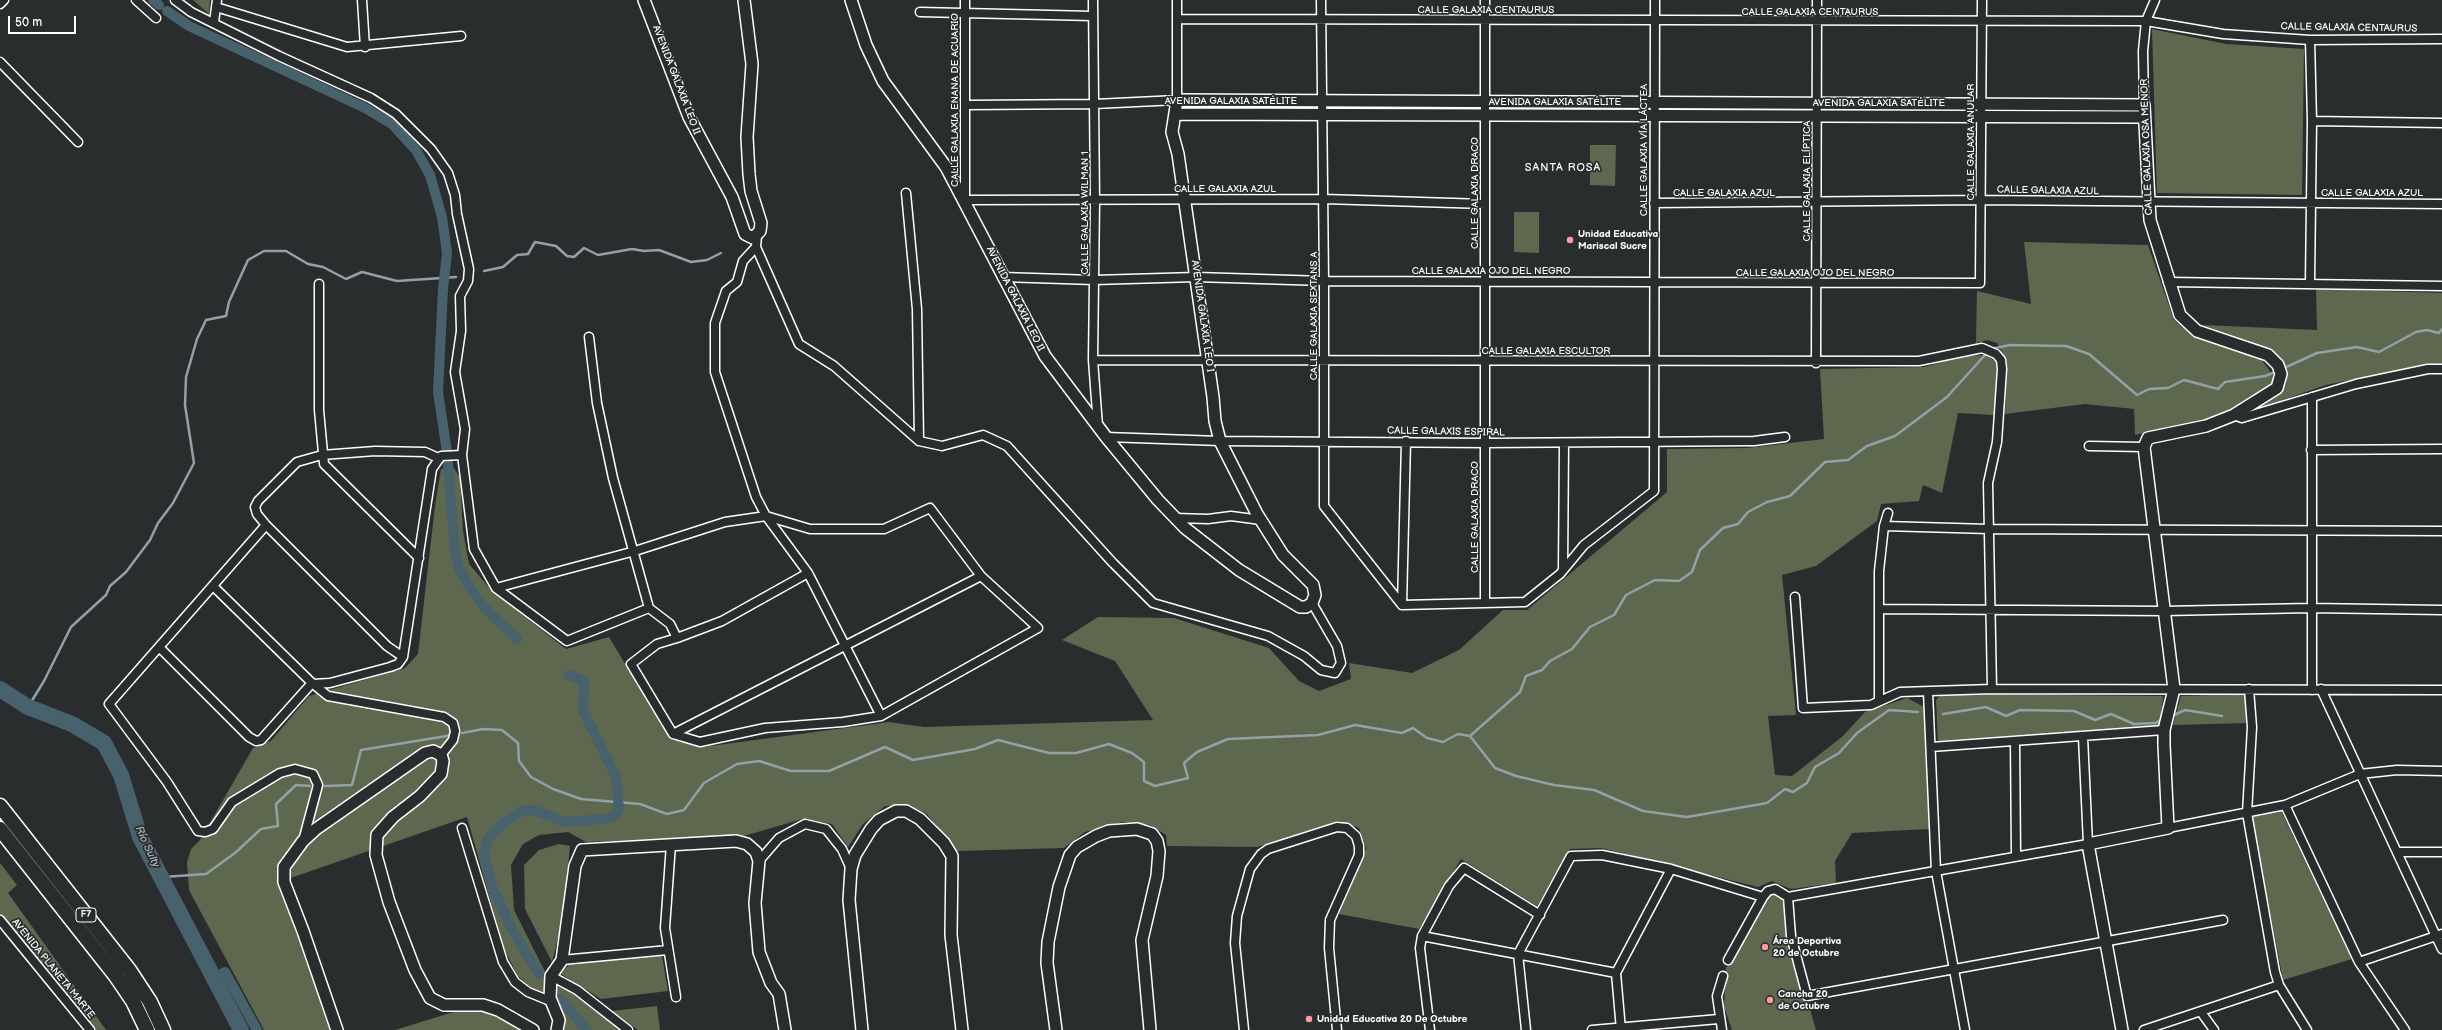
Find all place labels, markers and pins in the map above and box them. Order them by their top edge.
place label: Unidad Educativa Mariscal Sucre [1578,228,1658,252]
marker: Unidad Educativa Mariscal Sucre [1565,235,1575,245]
place label: Área Deportiva 20 de Octubre [1773,935,1841,958]
marker: Área Deportiva 20 de Octubre [1760,942,1770,952]
place label: Cancha 20 de Octubre [1778,988,1829,1012]
marker: Cancha 20 de Octubre [1765,995,1775,1005]
place label: Unidad Educativa 20 De Octubre [1317,1013,1467,1025]
marker: Unidad Educativa 20 De Octubre [1304,1014,1314,1024]

